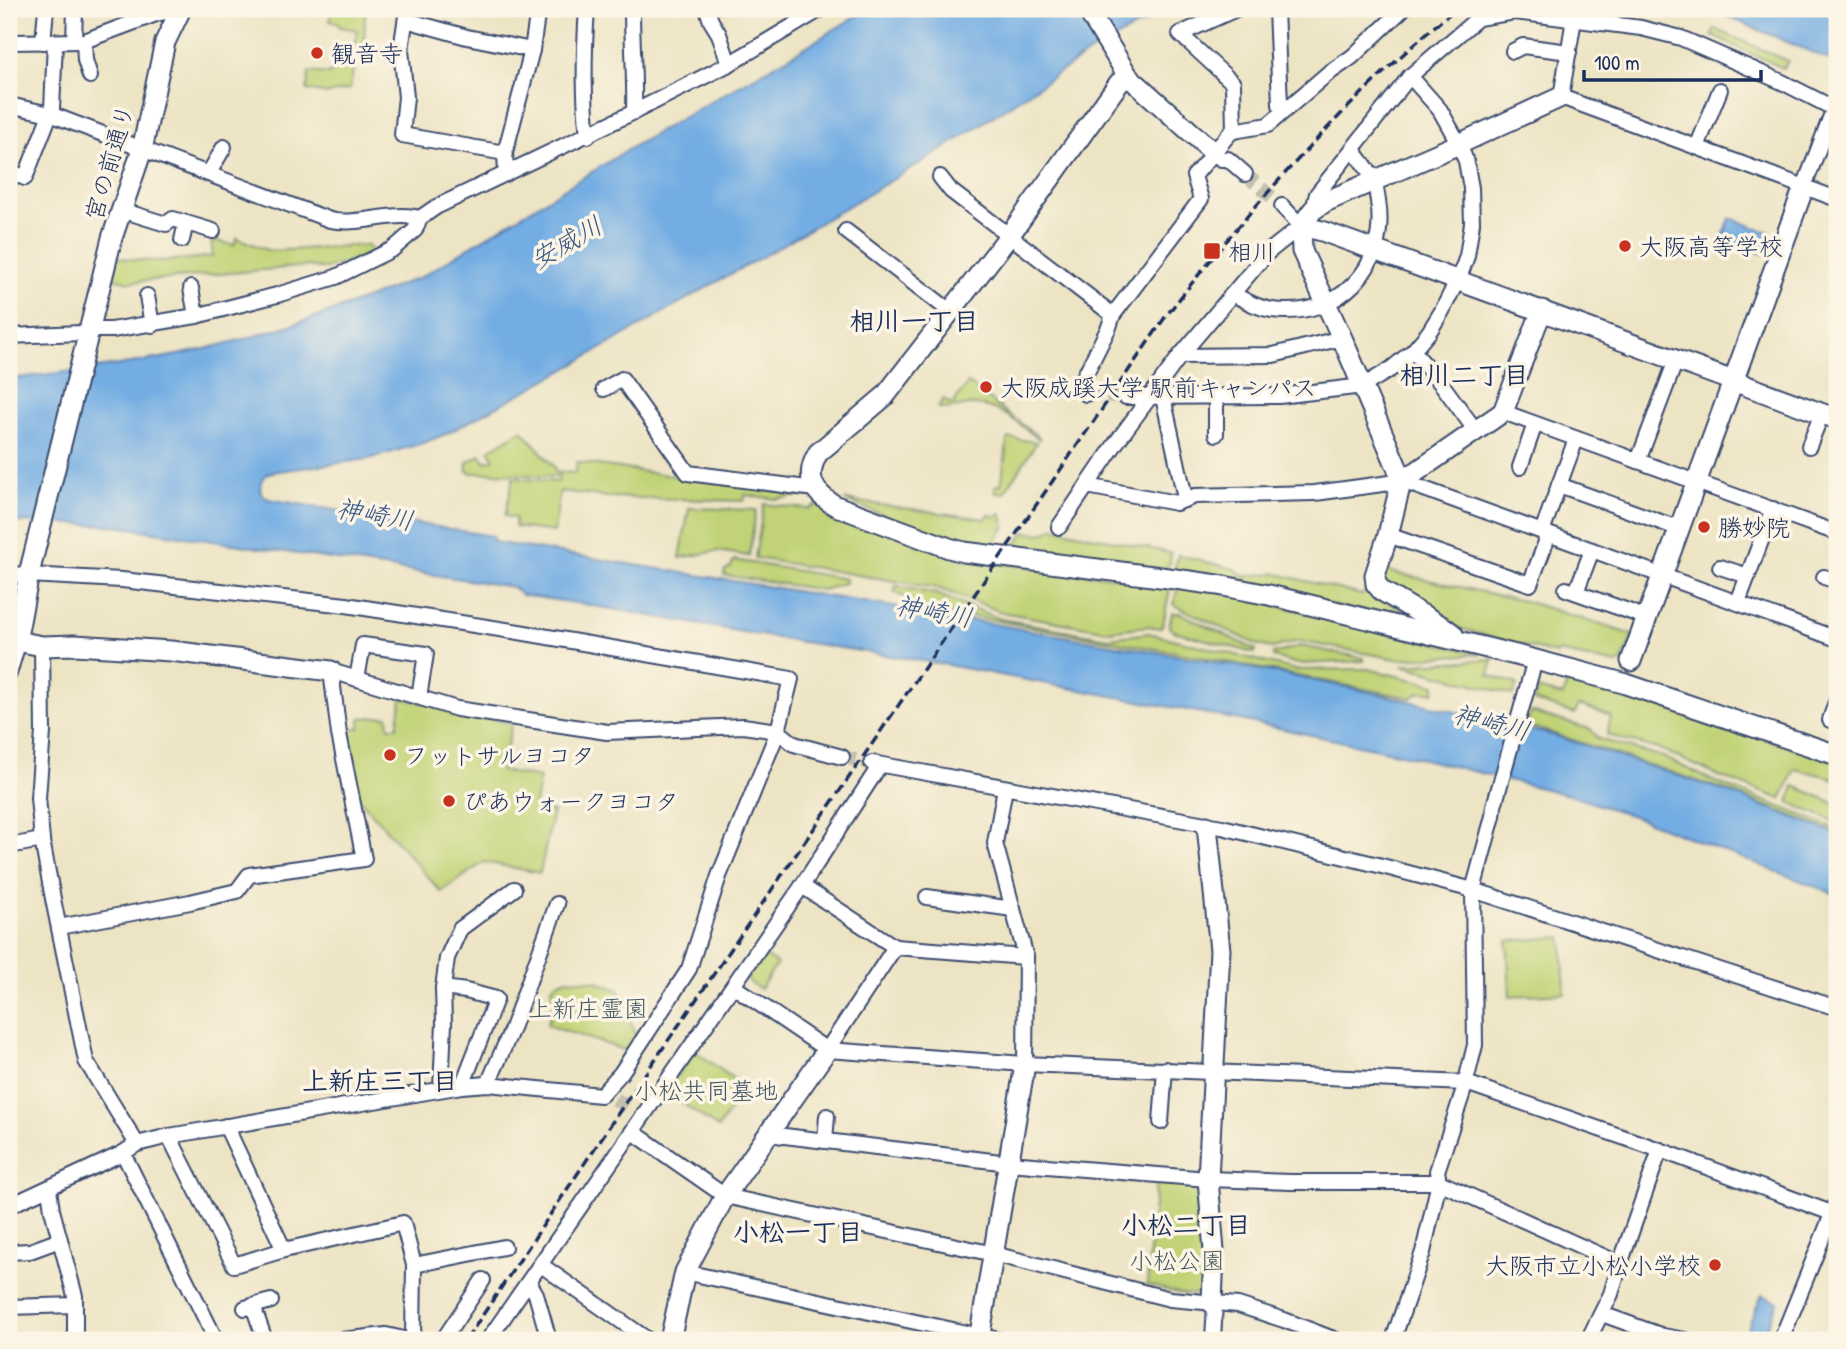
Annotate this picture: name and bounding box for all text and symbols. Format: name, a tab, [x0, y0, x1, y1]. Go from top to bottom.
place label: 観音寺	[331, 37, 403, 69]
scale bar	[1584, 38, 1760, 82]
marker: 観音寺	[309, 45, 325, 61]
text: 100 m	[1594, 48, 1640, 77]
street label: 宮の前通り	[77, 100, 141, 224]
water label: 安威川	[523, 207, 609, 277]
place label: 大阪高等学校	[1639, 230, 1783, 262]
place label: 相川	[1228, 235, 1276, 267]
marker: 大阪高等学校	[1617, 238, 1633, 254]
marker: 相川	[1202, 241, 1222, 261]
district label: 相川一丁目	[849, 303, 979, 338]
district label: 相川二丁目	[1399, 357, 1529, 392]
place label: 大阪成蹊大学 駅前キャンパス	[1000, 371, 1317, 403]
marker: 大阪成蹊大学 駅前キャンパス	[978, 379, 994, 395]
water label: 神崎川	[334, 490, 416, 538]
place label: 勝妙院	[1718, 511, 1790, 543]
marker: 勝妙院	[1696, 519, 1712, 535]
water label: 神崎川	[893, 587, 975, 635]
water label: 神崎川	[1450, 696, 1534, 748]
place label: フットサルヨコタ	[404, 739, 595, 771]
marker: フットサルヨコタ	[382, 747, 398, 763]
place label: ぴあウォークヨコタ	[463, 785, 679, 817]
marker: ぴあウォークヨコタ	[441, 793, 457, 809]
park label: 上新庄霊園	[528, 992, 648, 1024]
district label: 上新庄三丁目	[302, 1063, 458, 1098]
park label: 小松共同墓地	[634, 1074, 778, 1106]
district label: 小松二丁目	[1121, 1207, 1251, 1242]
district label: 小松一丁目	[733, 1214, 863, 1249]
park label: 小松公園	[1129, 1244, 1225, 1276]
place label: 大阪市立小松小学校	[1485, 1249, 1701, 1281]
marker: 大阪市立小松小学校	[1707, 1257, 1723, 1273]

